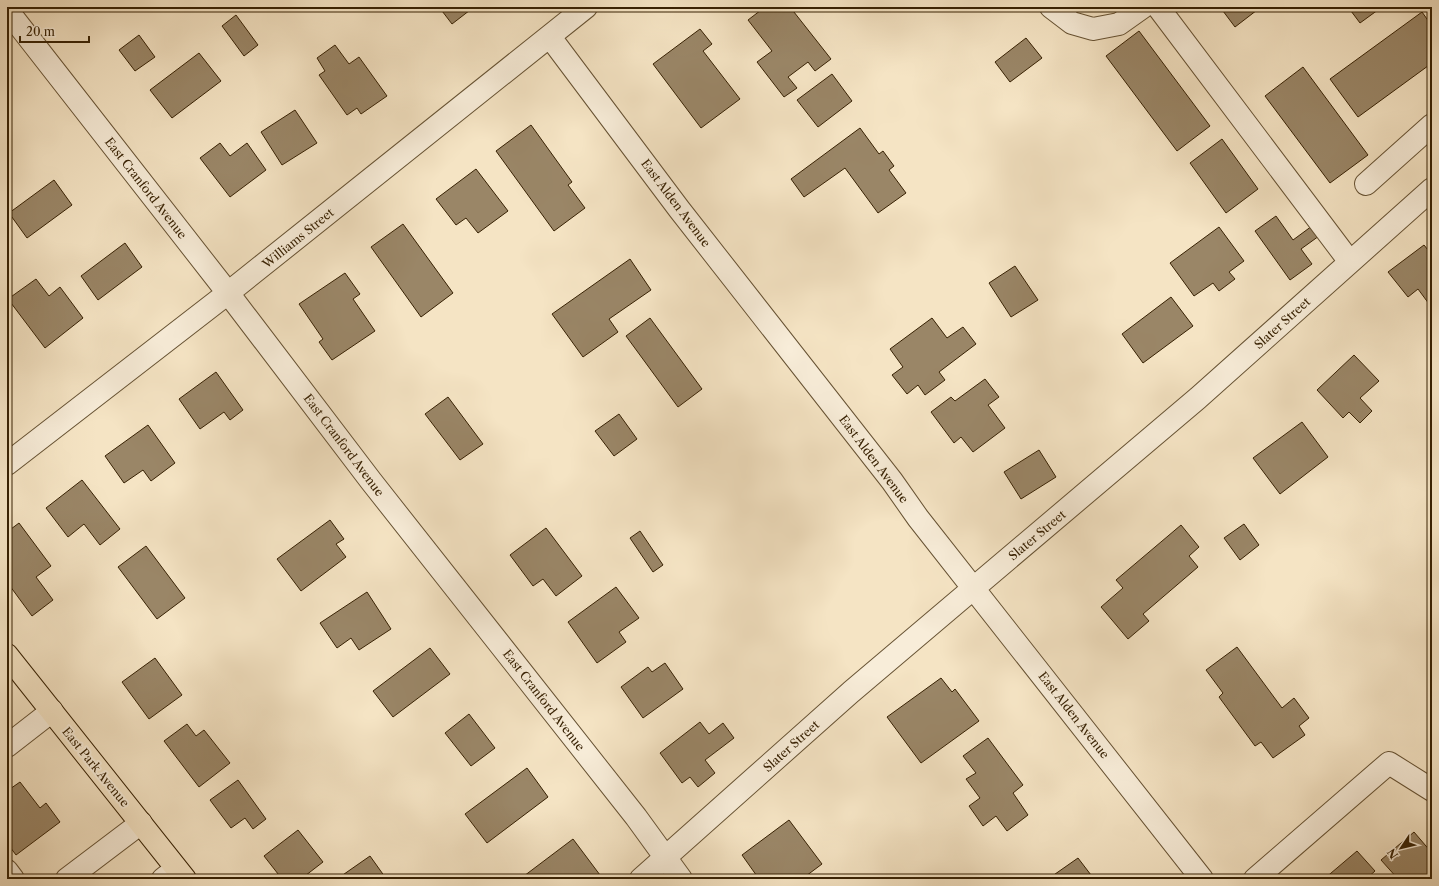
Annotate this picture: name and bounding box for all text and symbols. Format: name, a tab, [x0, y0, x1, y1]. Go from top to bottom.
scale bar	[20, 18, 89, 44]
text: 20 m	[26, 24, 55, 39]
street label: East Cranford Avenue	[102, 134, 190, 242]
street label: East Alden Avenue	[638, 156, 714, 250]
street label: Williams Street	[259, 204, 337, 272]
street label: Slater Street	[1251, 293, 1314, 352]
street label: East Cranford Avenue	[301, 391, 388, 499]
street label: East Alden Avenue	[836, 412, 912, 506]
street label: Slater Street	[1005, 506, 1069, 563]
street label: East Cranford Avenue	[500, 646, 588, 754]
street label: East Alden Avenue	[1035, 669, 1113, 762]
street label: Slater Street	[760, 716, 823, 775]
street label: East Park Avenue	[59, 724, 133, 810]
north arrow	[1381, 828, 1421, 868]
text: N	[1384, 845, 1401, 862]

